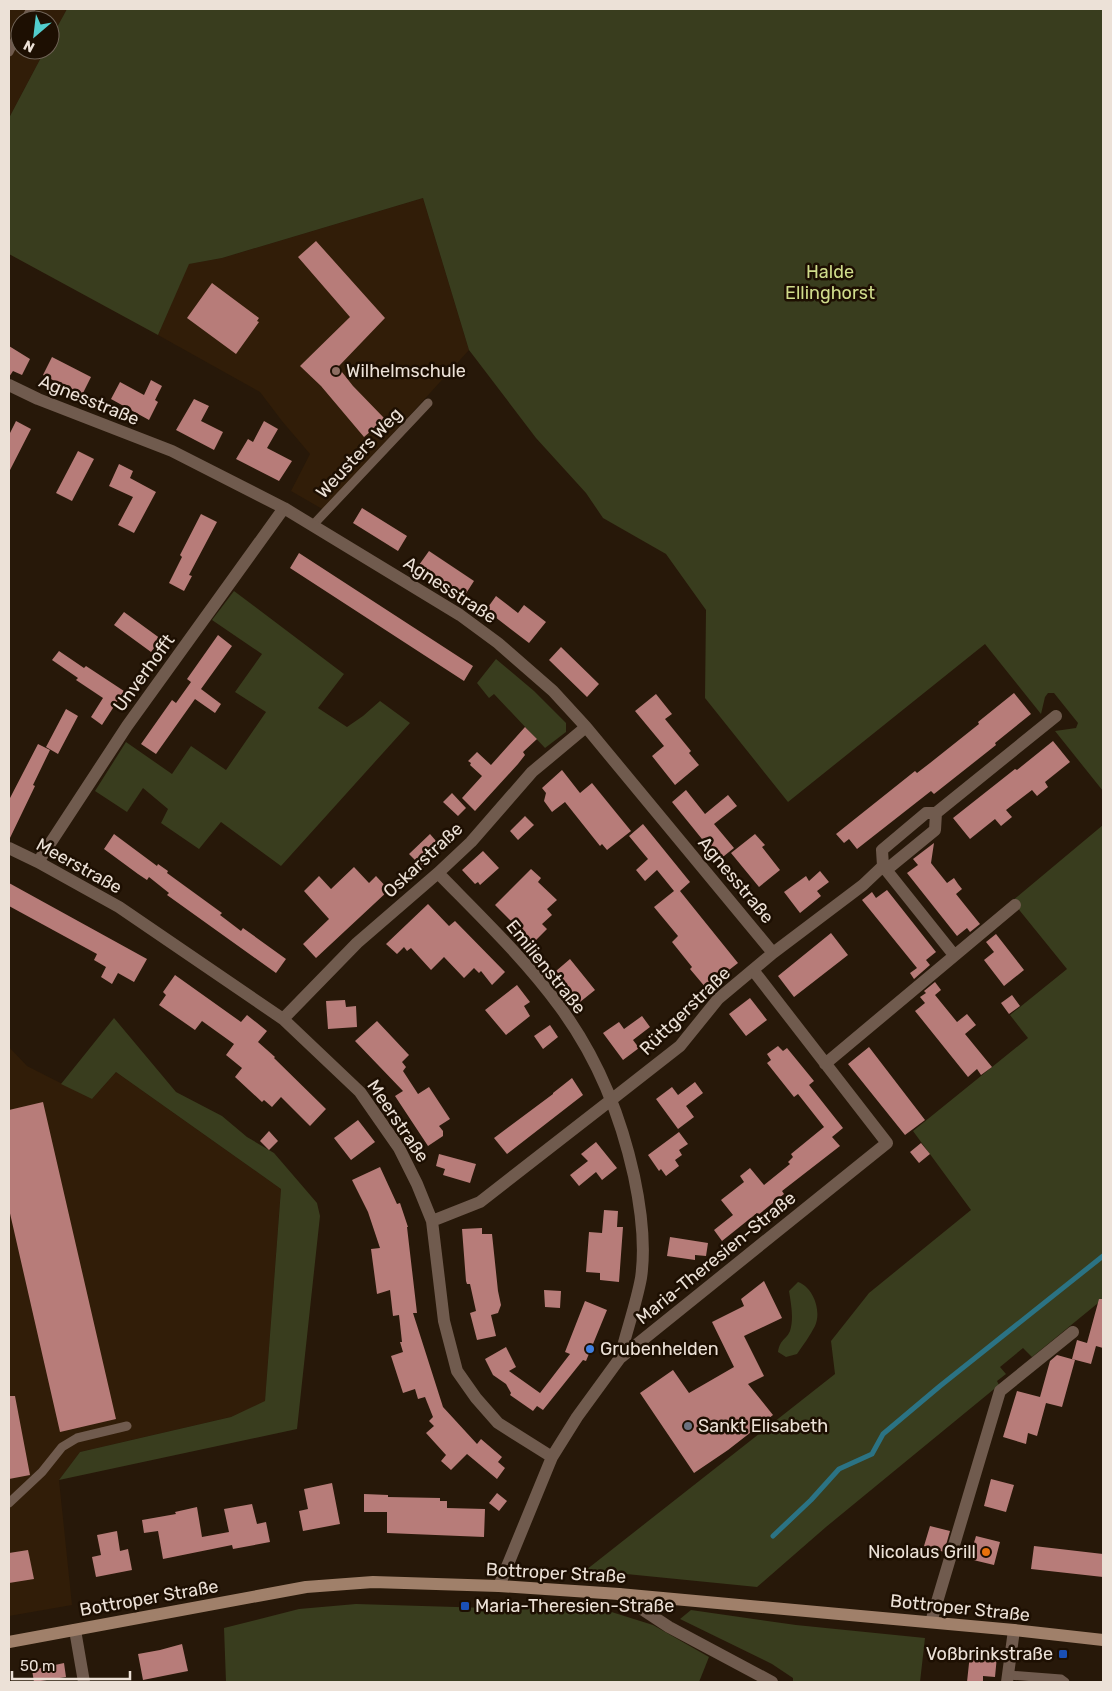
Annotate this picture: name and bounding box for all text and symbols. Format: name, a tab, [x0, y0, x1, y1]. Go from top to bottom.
north arrow	[10, 10, 60, 60]
text: N	[21, 36, 38, 56]
park label: Halde Ellinghorst	[785, 261, 875, 304]
place label: Wilhelmschule	[346, 360, 466, 382]
marker: Wilhelmschule	[330, 365, 342, 377]
street label: Agnesstraße	[36, 370, 142, 430]
street label: Weusters Weg	[311, 403, 407, 503]
street label: Agnesstraße	[399, 552, 501, 628]
street label: Unverhofft	[109, 630, 179, 716]
street label: Oskarstraße	[379, 818, 467, 902]
street label: Agnesstraße	[693, 832, 779, 928]
street label: Meerstraße	[32, 833, 126, 899]
street label: Emilienstraße	[501, 916, 591, 1018]
street label: Rüttgerstraße	[635, 962, 735, 1060]
street label: Meerstraße	[362, 1076, 434, 1166]
street label: Maria-Theresien-Straße	[632, 1187, 800, 1329]
place label: Grubenhelden	[600, 1338, 719, 1360]
marker: Grubenhelden	[584, 1343, 596, 1355]
place label: Sankt Elisabeth	[698, 1415, 828, 1437]
marker: Sankt Elisabeth	[682, 1420, 694, 1432]
place label: Nicolaus Grill	[868, 1541, 976, 1563]
marker: Nicolaus Grill	[980, 1546, 992, 1558]
street label: Bottroper Straße	[485, 1558, 627, 1588]
street label: Bottroper Straße	[78, 1575, 220, 1621]
street label: Bottroper Straße	[889, 1590, 1031, 1626]
place label: Maria-Theresien-Straße	[475, 1595, 674, 1617]
marker: Maria-Theresien-Straße	[459, 1600, 471, 1612]
place label: Voßbrinkstraße	[926, 1643, 1053, 1665]
scale bar	[12, 1648, 130, 1680]
marker: Voßbrinkstraße	[1057, 1648, 1069, 1660]
text: 50 m	[20, 1657, 55, 1675]

